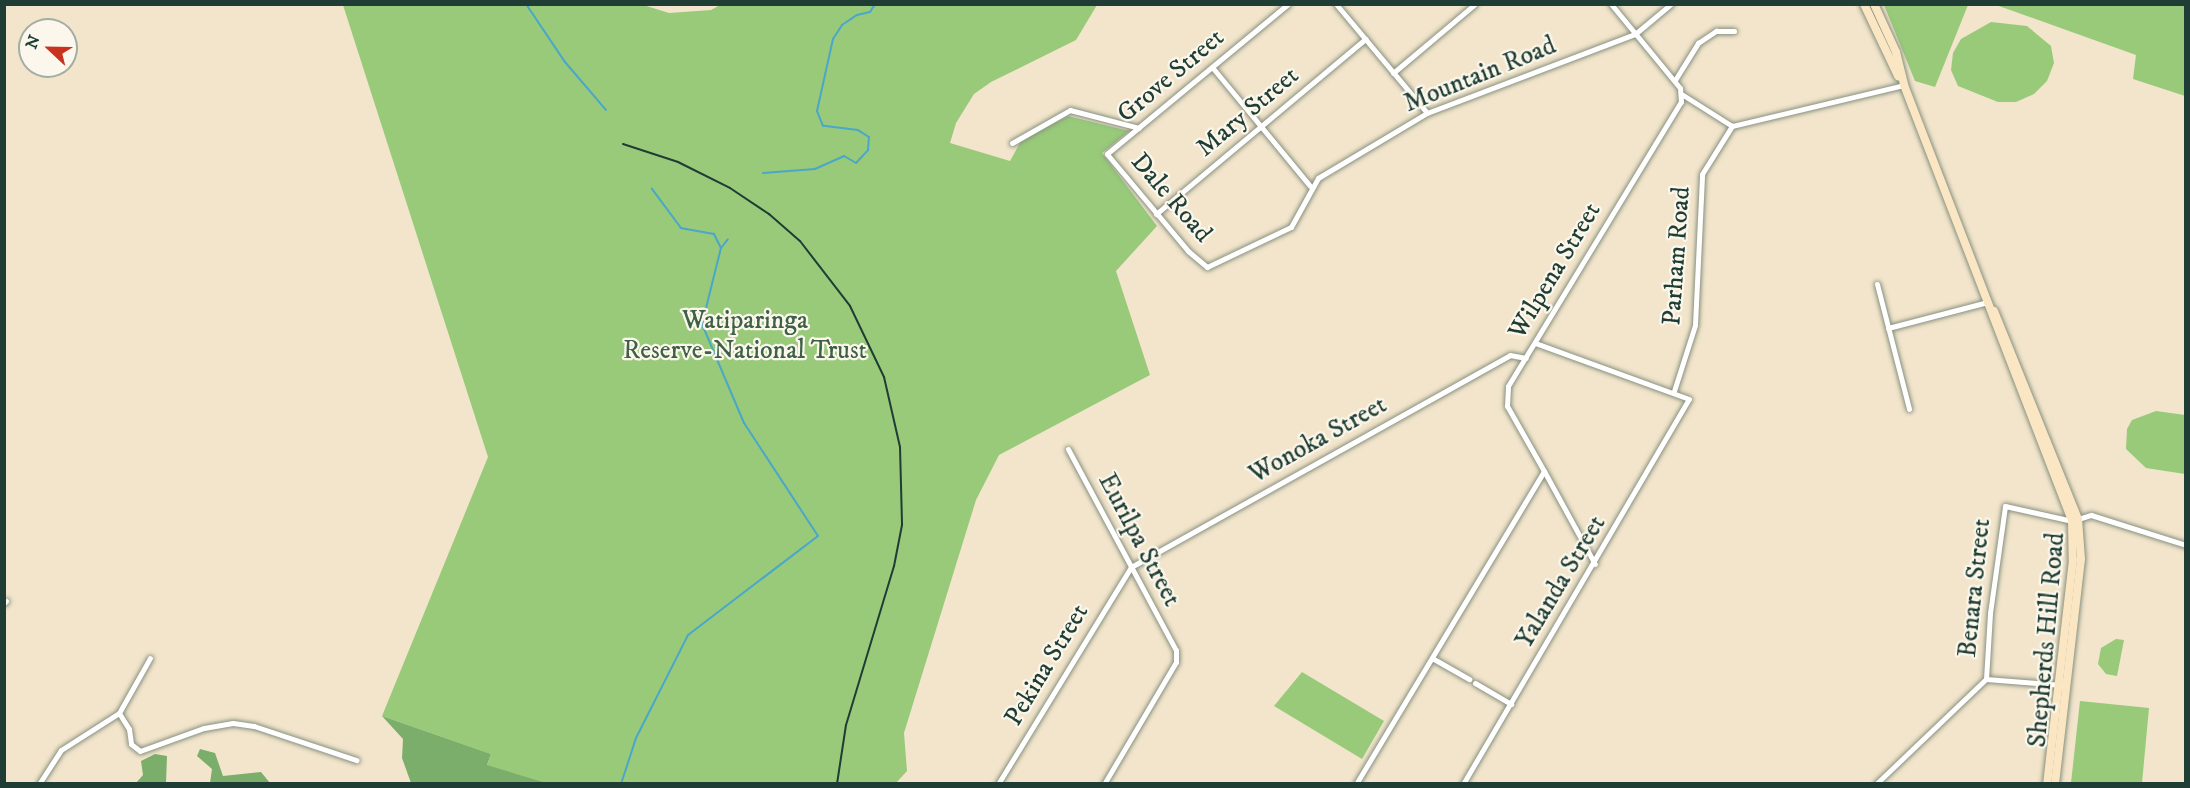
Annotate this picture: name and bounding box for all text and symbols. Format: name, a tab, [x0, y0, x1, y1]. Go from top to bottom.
north arrow	[18, 18, 78, 78]
street label: Grove Street	[1111, 22, 1231, 130]
street label: Mountain Road	[1399, 30, 1561, 120]
text: N	[21, 32, 45, 52]
street label: Mary Street	[1191, 60, 1305, 164]
street label: Dale Road	[1124, 147, 1218, 249]
street label: Parham Road	[1657, 185, 1697, 327]
street label: Wilpena Street	[1502, 197, 1608, 345]
park label: Watiparinga Reserve-National Trust	[623, 305, 867, 366]
street label: Wonoka Street	[1244, 389, 1392, 491]
street label: Eurilpa Street	[1091, 468, 1187, 612]
street label: Yalanda Street	[1509, 510, 1613, 654]
street label: Benara Street	[1952, 517, 1998, 659]
street label: Shepherds Hill Road	[2022, 531, 2072, 749]
street label: Pekina Street	[998, 598, 1096, 732]

